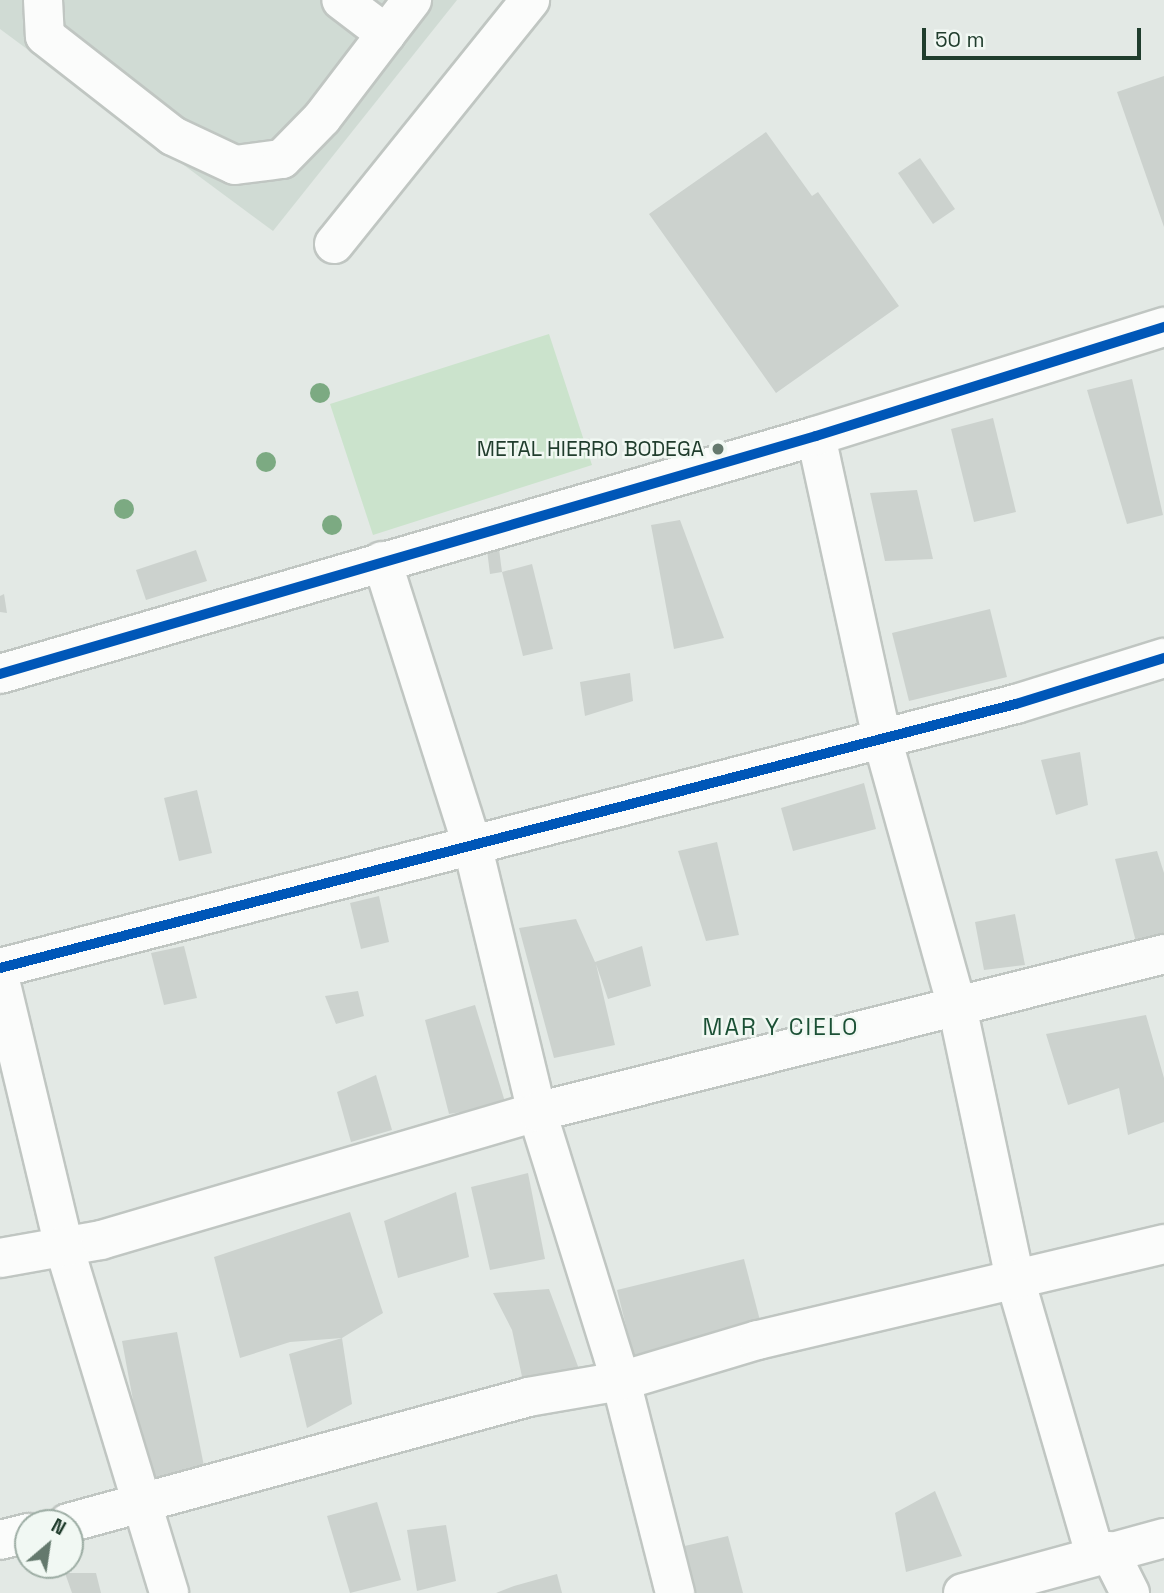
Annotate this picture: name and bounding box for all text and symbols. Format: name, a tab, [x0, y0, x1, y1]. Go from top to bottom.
scale bar	[926, 14, 1145, 58]
text: 50 m	[935, 26, 985, 53]
place label: METAL HIERRO BODEGA	[476, 436, 704, 462]
marker: METAL HIERRO BODEGA	[710, 441, 726, 457]
district label: MAR Y CIELO	[704, 1013, 858, 1041]
north arrow	[14, 1509, 84, 1579]
text: N	[47, 1513, 70, 1541]

